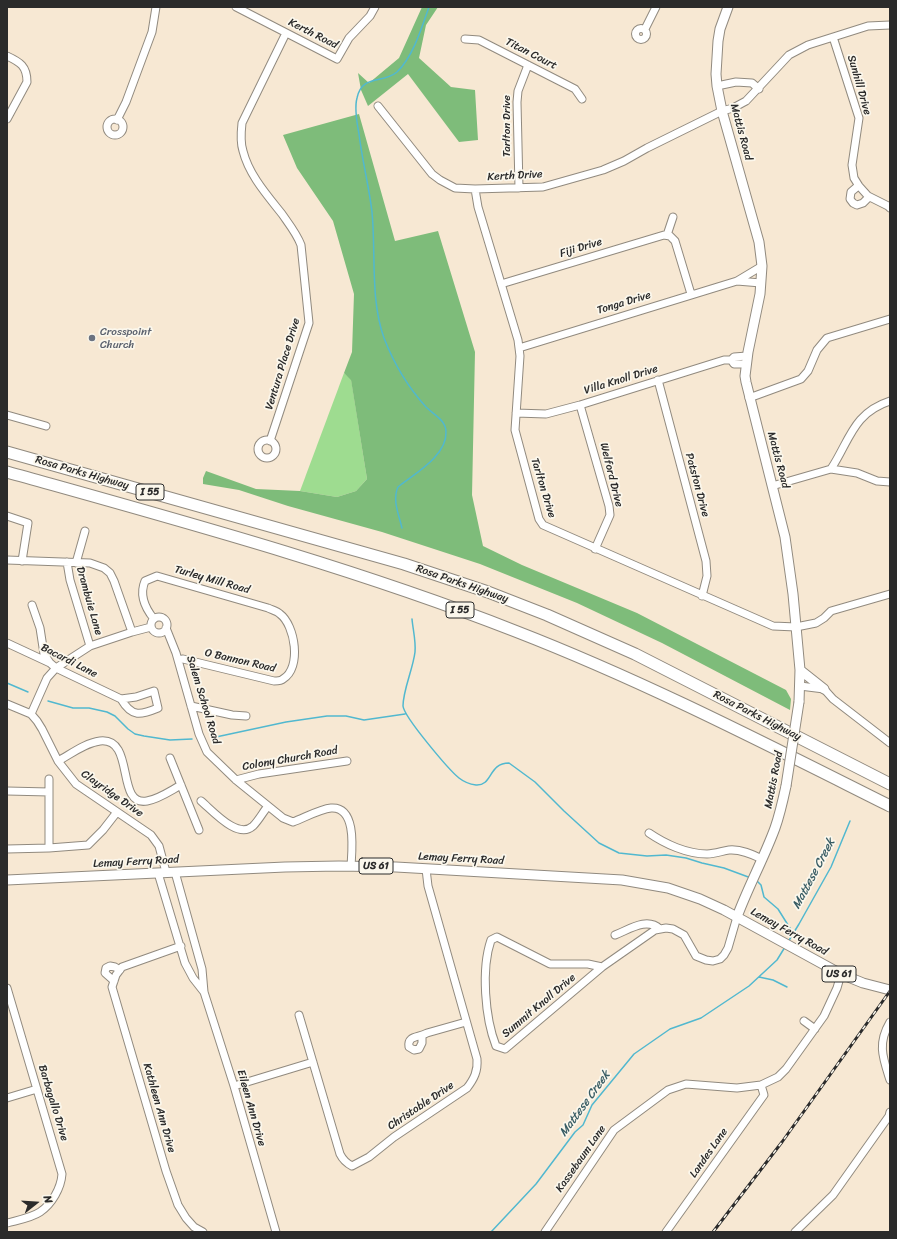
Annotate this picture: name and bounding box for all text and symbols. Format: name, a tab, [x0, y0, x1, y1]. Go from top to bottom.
street label: Kerth Road	[286, 16, 340, 52]
street label: Titan Court	[503, 35, 559, 73]
street label: Sunhill Drive	[844, 54, 874, 116]
street label: Tarlton Drive	[500, 95, 514, 157]
street label: Mattis Road	[727, 102, 755, 162]
street label: Kerth Drive	[487, 168, 543, 184]
street label: Fiji Drive	[558, 235, 604, 261]
street label: Tonga Drive	[596, 289, 652, 317]
street label: Ventura Place Drive	[263, 317, 303, 411]
place label: Crosspoint Church	[100, 325, 151, 351]
marker: Crosspoint Church	[87, 333, 97, 343]
street label: Villa Knoll Drive	[583, 363, 659, 397]
street label: Mattis Road	[764, 430, 792, 490]
street label: Welford Drive	[597, 442, 625, 508]
street label: Patston Drive	[682, 452, 712, 518]
street label: Rosa Parks Highway	[34, 453, 130, 493]
street label: Tarlton Drive	[528, 456, 558, 520]
road number: I 55	[136, 484, 164, 500]
street label: Rosa Parks Highway	[414, 562, 510, 606]
street label: Turley Mill Road	[173, 563, 251, 597]
street label: Drambuie Lane	[73, 565, 105, 637]
road number: I 55	[446, 602, 474, 618]
street label: Bacardi Lane	[38, 641, 100, 681]
street label: O Bannon Road	[203, 646, 277, 676]
street label: Salem School Road	[183, 654, 223, 746]
street label: Rosa Parks Highway	[711, 688, 803, 744]
street label: Colony Church Road	[241, 744, 339, 774]
street label: Mattis Road	[762, 750, 786, 810]
street label: Clayridge Drive	[78, 768, 146, 820]
water label: Mattese Creek	[789, 836, 839, 912]
street label: Lemay Ferry Road	[418, 850, 504, 868]
street label: Lemay Ferry Road	[93, 853, 179, 871]
road number: US 61	[359, 858, 393, 874]
street label: Lemay Ferry Road	[748, 905, 830, 959]
road number: US 61	[822, 966, 856, 982]
street label: Summit Knoll Drive	[499, 971, 579, 1041]
street label: Kathleen Ann Drive	[140, 1062, 178, 1154]
street label: Barbagallo Drive	[35, 1063, 71, 1143]
street label: Eileen Ann Drive	[234, 1068, 268, 1148]
water label: Mattese Creek	[556, 1068, 614, 1140]
street label: Christoble Drive	[385, 1079, 457, 1133]
street label: Kassebaum Lane	[553, 1123, 609, 1195]
street label: Landes Lane	[687, 1126, 731, 1180]
north arrow	[16, 1183, 56, 1223]
text: N	[38, 1193, 58, 1206]

